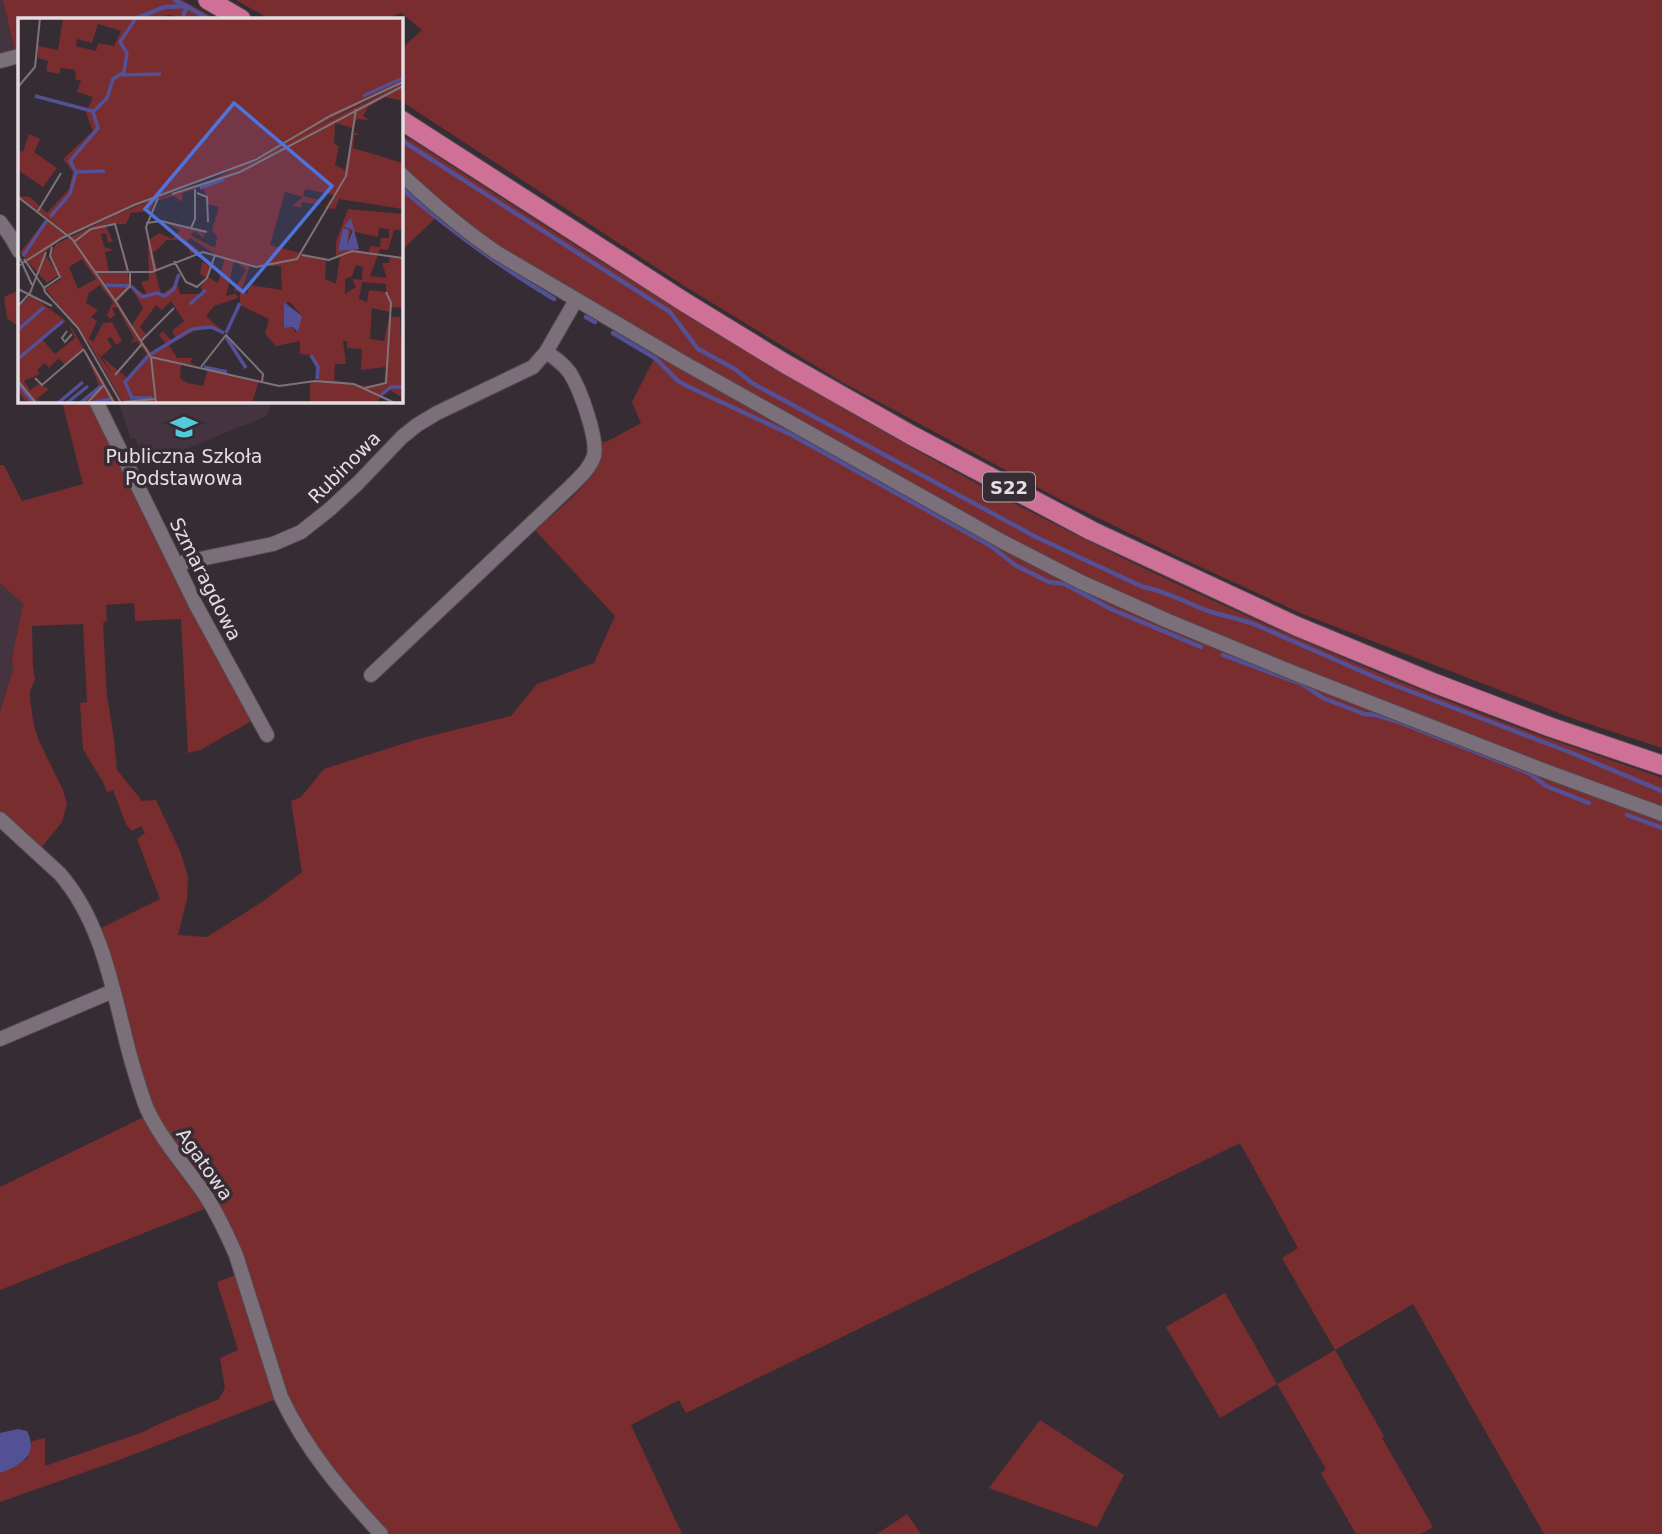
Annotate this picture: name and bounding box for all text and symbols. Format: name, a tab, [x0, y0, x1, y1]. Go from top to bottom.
inset map	[18, 18, 402, 402]
school or university icon: Publiczna Szkoła Podstawowa	[169, 412, 199, 442]
street label: Rubinowa	[303, 426, 385, 508]
place label: Publiczna Szkoła Podstawowa	[106, 445, 262, 489]
road number: S22	[983, 472, 1035, 502]
street label: Szmaragdowa	[166, 514, 246, 644]
street label: Agatowa	[172, 1124, 238, 1204]

